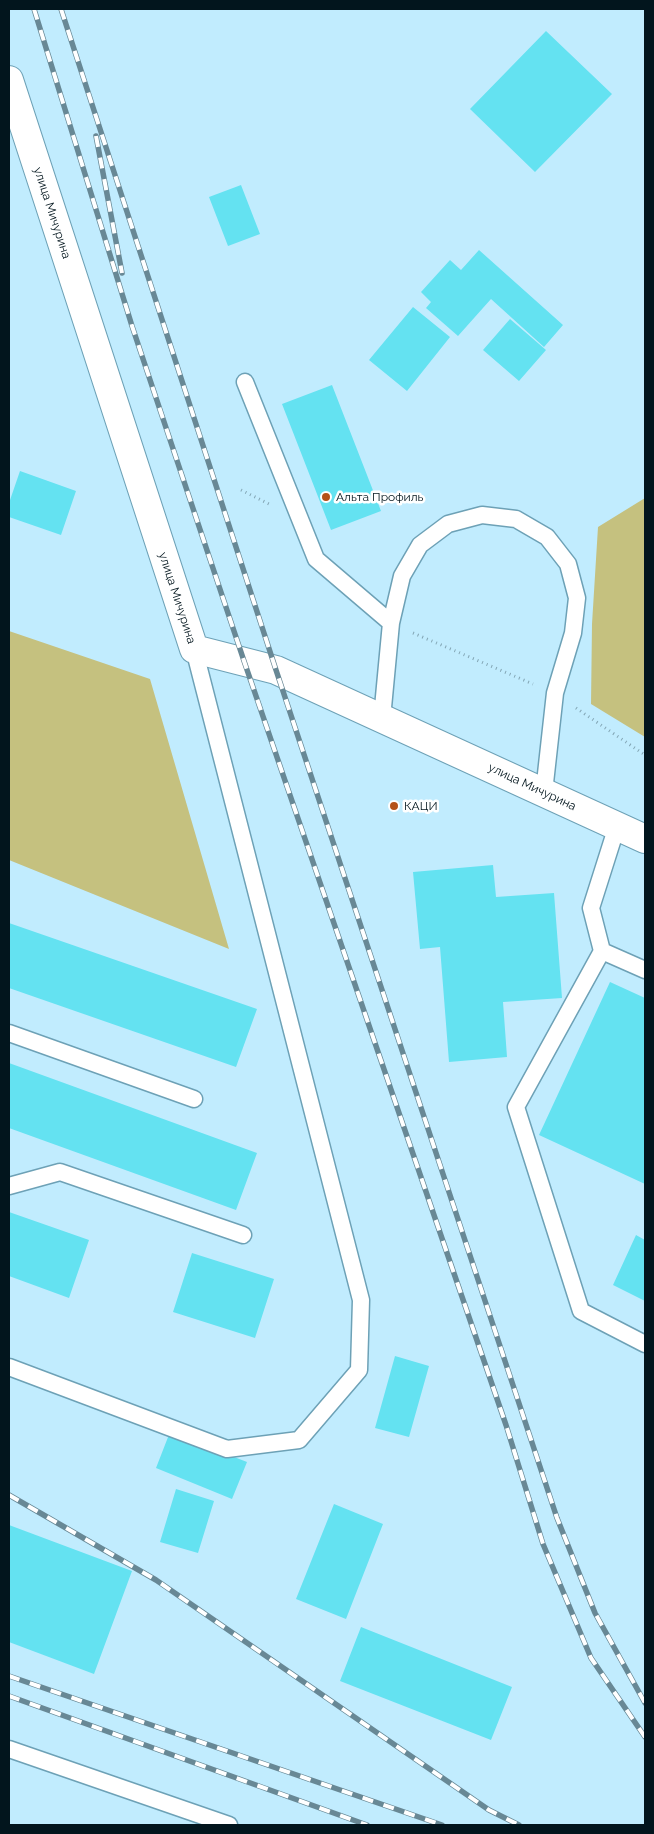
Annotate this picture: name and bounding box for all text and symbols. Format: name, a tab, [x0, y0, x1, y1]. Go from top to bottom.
street label: улица Мичурина	[30, 165, 74, 261]
place label: Альта Профиль	[336, 490, 423, 504]
marker: Альта Профиль	[320, 491, 332, 503]
street label: улица Мичурина	[155, 550, 199, 646]
street label: улица Мичурина	[486, 760, 578, 814]
place label: КАЦИ	[404, 799, 438, 813]
marker: КАЦИ	[388, 800, 400, 812]

